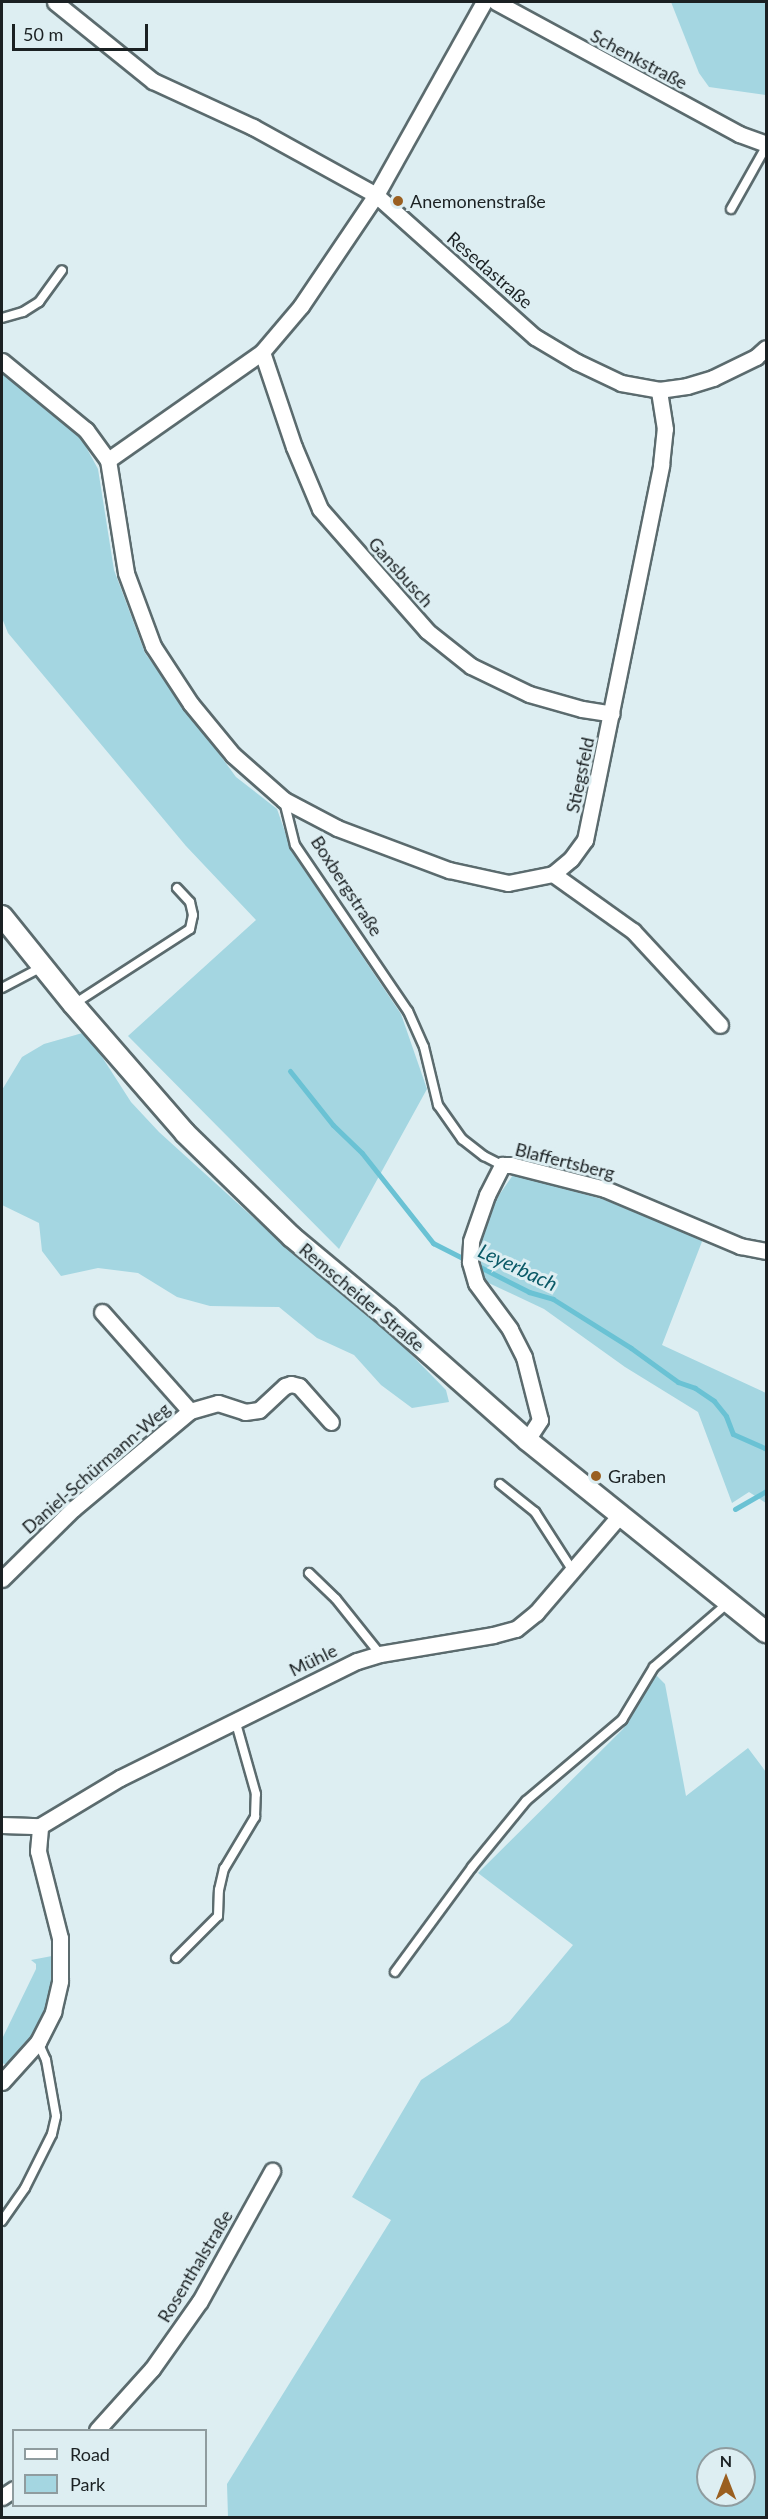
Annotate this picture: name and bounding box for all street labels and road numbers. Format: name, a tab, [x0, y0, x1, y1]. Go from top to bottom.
street label: Schenkstraße	[587, 24, 691, 94]
street label: Resedastraße	[443, 227, 537, 313]
street label: Gansbusch	[364, 533, 438, 611]
street label: Stiegsfeld	[561, 735, 599, 815]
street label: Boxbergstraße	[307, 832, 387, 940]
street label: Blaffertsberg	[513, 1138, 617, 1184]
street label: Remscheider Straße	[295, 1238, 429, 1356]
street label: Daniel-Schürmann-Weg	[18, 1398, 174, 1538]
street label: Mühle	[286, 1639, 340, 1681]
street label: Rosenthalstraße	[153, 2206, 237, 2326]

